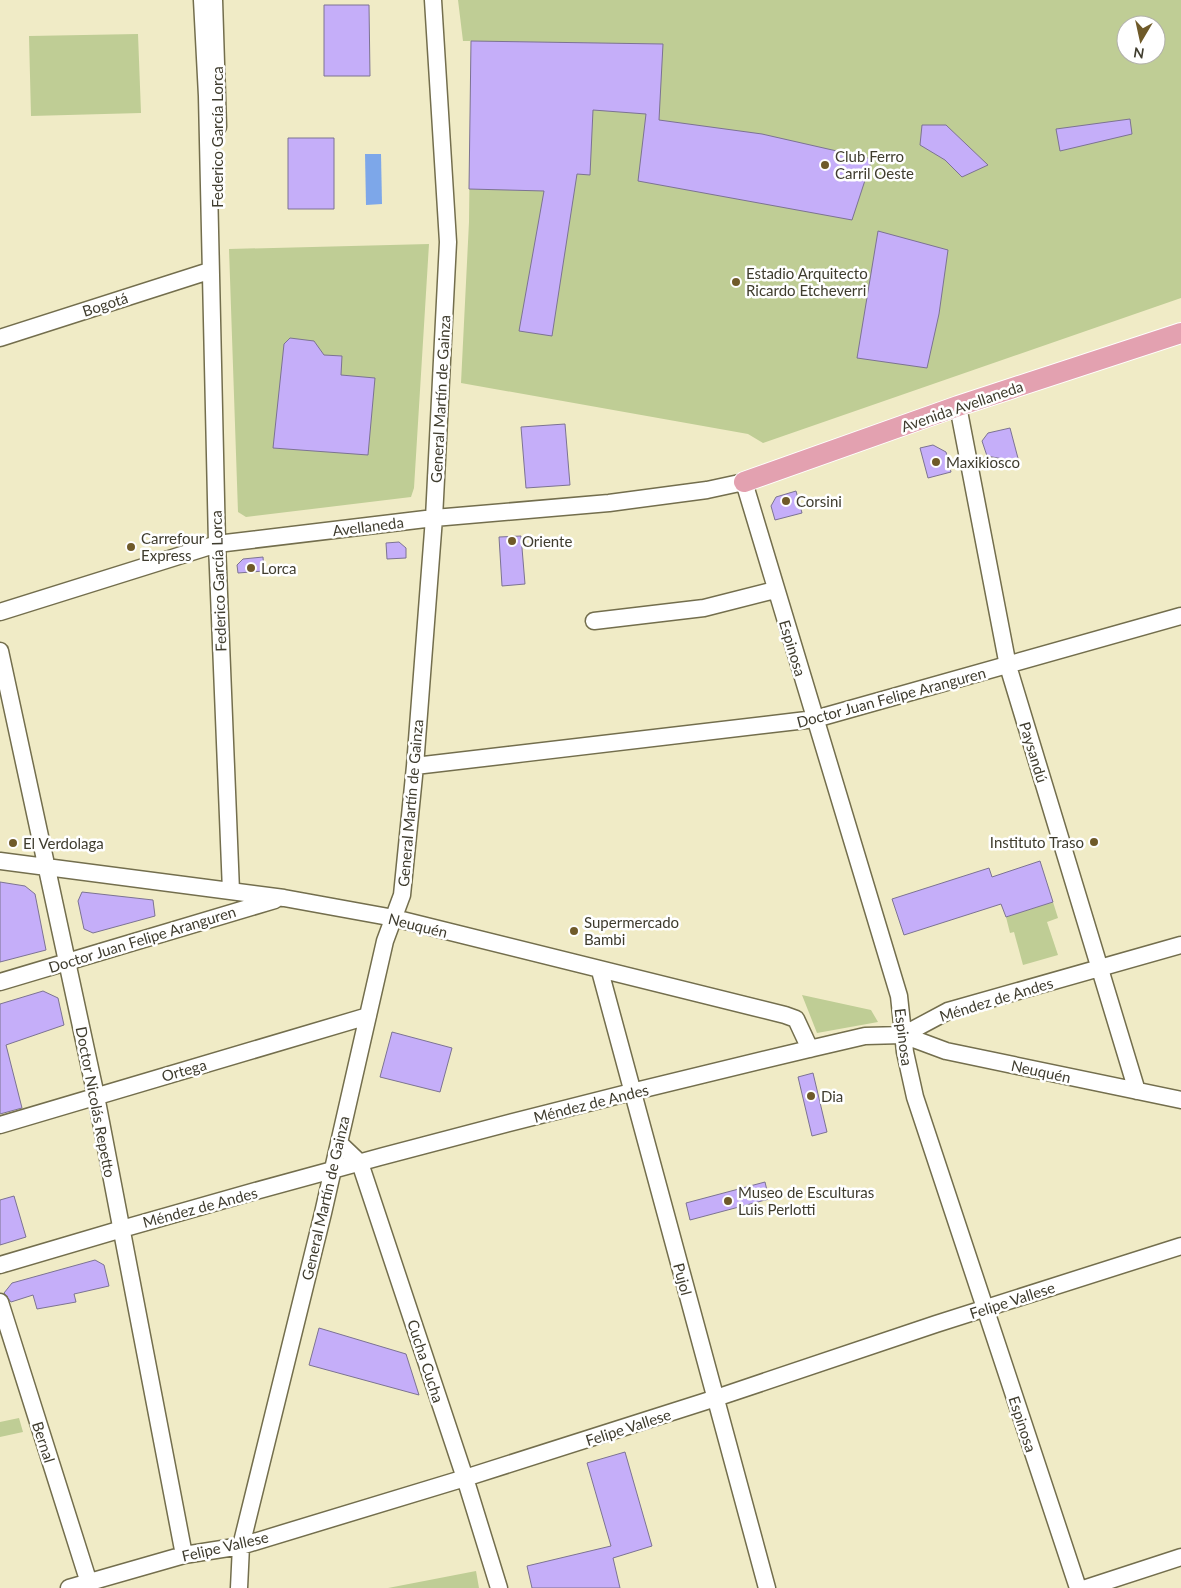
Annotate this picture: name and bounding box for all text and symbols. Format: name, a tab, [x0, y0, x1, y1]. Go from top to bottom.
north arrow	[1116, 15, 1166, 65]
text: N	[1132, 44, 1146, 63]
street label: Federico García Lorca	[208, 66, 226, 208]
place label: Club Ferro Carril Oeste	[835, 147, 914, 182]
marker: Club Ferro Carril Oeste	[819, 159, 831, 171]
place label: Estadio Arquitecto Ricardo Etcheverri	[746, 264, 868, 299]
marker: Estadio Arquitecto Ricardo Etcheverri	[730, 276, 742, 288]
street label: Bogotá	[80, 288, 130, 320]
street label: General Martín de Gainza	[427, 315, 453, 483]
street label: Avenida Avellaneda	[899, 377, 1025, 435]
place label: Maxikiosco	[946, 453, 1020, 471]
marker: Maxikiosco	[930, 456, 942, 468]
place label: Corsini	[796, 492, 842, 510]
marker: Corsini	[780, 495, 792, 507]
street label: Federico García Lorca	[207, 510, 229, 652]
street label: Avellaneda	[331, 513, 405, 539]
place label: Carrefour Express	[141, 529, 205, 564]
place label: Oriente	[522, 532, 572, 550]
marker: Oriente	[506, 535, 518, 547]
marker: Carrefour Express	[125, 541, 137, 553]
place label: Lorca	[261, 559, 296, 577]
marker: Lorca	[245, 562, 257, 574]
street label: Espinosa	[776, 618, 810, 678]
street label: Doctor Juan Felipe Aranguren	[795, 663, 987, 731]
street label: General Martín de Gainza	[394, 719, 426, 887]
street label: Paysandú	[1016, 719, 1052, 785]
place label: Instituto Traso	[990, 833, 1084, 851]
place label: El Verdolaga	[23, 834, 104, 852]
marker: Instituto Traso	[1088, 836, 1100, 848]
marker: El Verdolaga	[7, 837, 19, 849]
street label: Doctor Juan Felipe Aranguren	[46, 902, 238, 976]
street label: Neuquén	[386, 909, 450, 941]
place label: Supermercado Bambi	[584, 913, 679, 948]
marker: Supermercado Bambi	[568, 925, 580, 937]
street label: Méndez de Andes	[937, 973, 1055, 1025]
street label: Espinosa	[892, 1007, 916, 1067]
street label: Doctor Nicolás Repetto	[73, 1025, 119, 1179]
street label: Ortega	[159, 1055, 209, 1085]
street label: Neuquén	[1010, 1056, 1072, 1086]
street label: Méndez de Andes	[532, 1080, 650, 1126]
place label: Dia	[821, 1087, 843, 1105]
marker: Dia	[805, 1090, 817, 1102]
street label: General Martín de Gainza	[297, 1114, 353, 1282]
street label: Méndez de Andes	[141, 1183, 259, 1231]
place label: Museo de Esculturas Luis Perlotti	[738, 1183, 874, 1218]
marker: Museo de Esculturas Luis Perlotti	[722, 1195, 734, 1207]
street label: Pujol	[670, 1261, 696, 1297]
street label: Felipe Vallese	[967, 1278, 1057, 1322]
street label: Cucha Cucha	[404, 1317, 448, 1405]
street label: Espinosa	[1005, 1394, 1041, 1454]
street label: Felipe Vallese	[583, 1405, 673, 1449]
street label: Bernal	[29, 1419, 59, 1465]
street label: Felipe Vallese	[180, 1527, 270, 1565]

